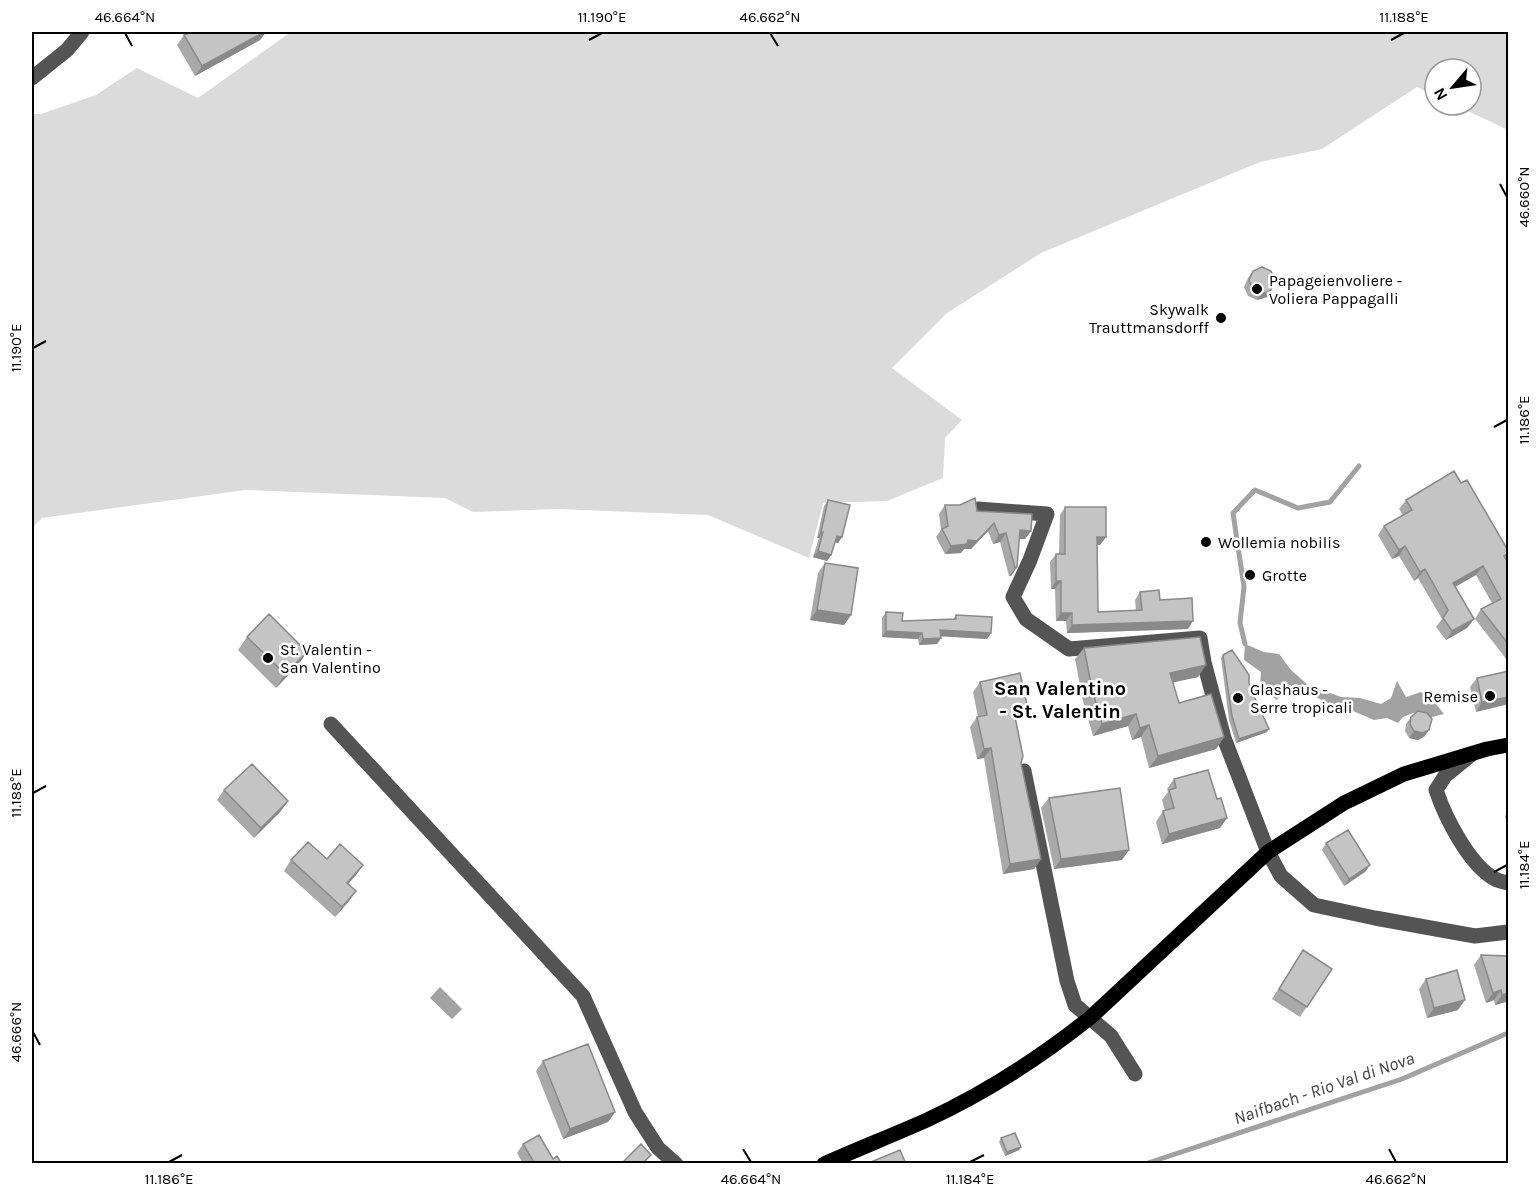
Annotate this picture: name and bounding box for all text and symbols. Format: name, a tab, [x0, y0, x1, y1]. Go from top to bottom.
text: 46.664°N	[95, 8, 155, 26]
text: 11.190°E	[578, 8, 626, 26]
text: 46.662°N	[740, 8, 800, 26]
text: 11.188°E	[1379, 8, 1429, 26]
north arrow	[1423, 57, 1483, 117]
text: N	[1429, 84, 1451, 104]
text: 46.660°N	[1515, 166, 1533, 228]
place label: Papageienvoliere - Voliera Pappagalli	[1269, 271, 1402, 308]
marker: Papageienvoliere - Voliera Pappagalli	[1250, 282, 1264, 296]
place label: Skywalk Trauttmansdorff	[1089, 300, 1210, 337]
marker: Skywalk Trauttmansdorff	[1214, 311, 1228, 325]
text: 11.190°E	[7, 324, 25, 372]
text: 11.186°E	[1515, 396, 1533, 444]
place label: Wollemia nobilis	[1218, 533, 1340, 552]
marker: Wollemia nobilis	[1199, 535, 1213, 549]
place label: Grotte	[1262, 566, 1307, 585]
marker: Grotte	[1243, 568, 1257, 582]
place label: St. Valentin - San Valentino	[280, 640, 381, 677]
marker: St. Valentin - San Valentino	[261, 651, 275, 665]
district label: San Valentino - St. Valentin	[994, 677, 1126, 723]
place label: Glashaus - Serre tropicali	[1250, 680, 1352, 717]
place label: Remise	[1424, 687, 1478, 706]
marker: Remise	[1483, 689, 1497, 703]
marker: Glashaus - Serre tropicali	[1231, 691, 1245, 705]
text: 11.188°E	[7, 768, 25, 818]
text: 11.184°E	[1515, 841, 1533, 889]
text: 46.666°N	[7, 1002, 25, 1062]
water label: Naifbach - Rio Val di Nova	[1231, 1047, 1417, 1129]
text: 11.186°E	[145, 1170, 193, 1188]
text: 46.664°N	[721, 1170, 781, 1188]
text: 11.184°E	[946, 1170, 994, 1188]
text: 46.662°N	[1366, 1170, 1426, 1188]

